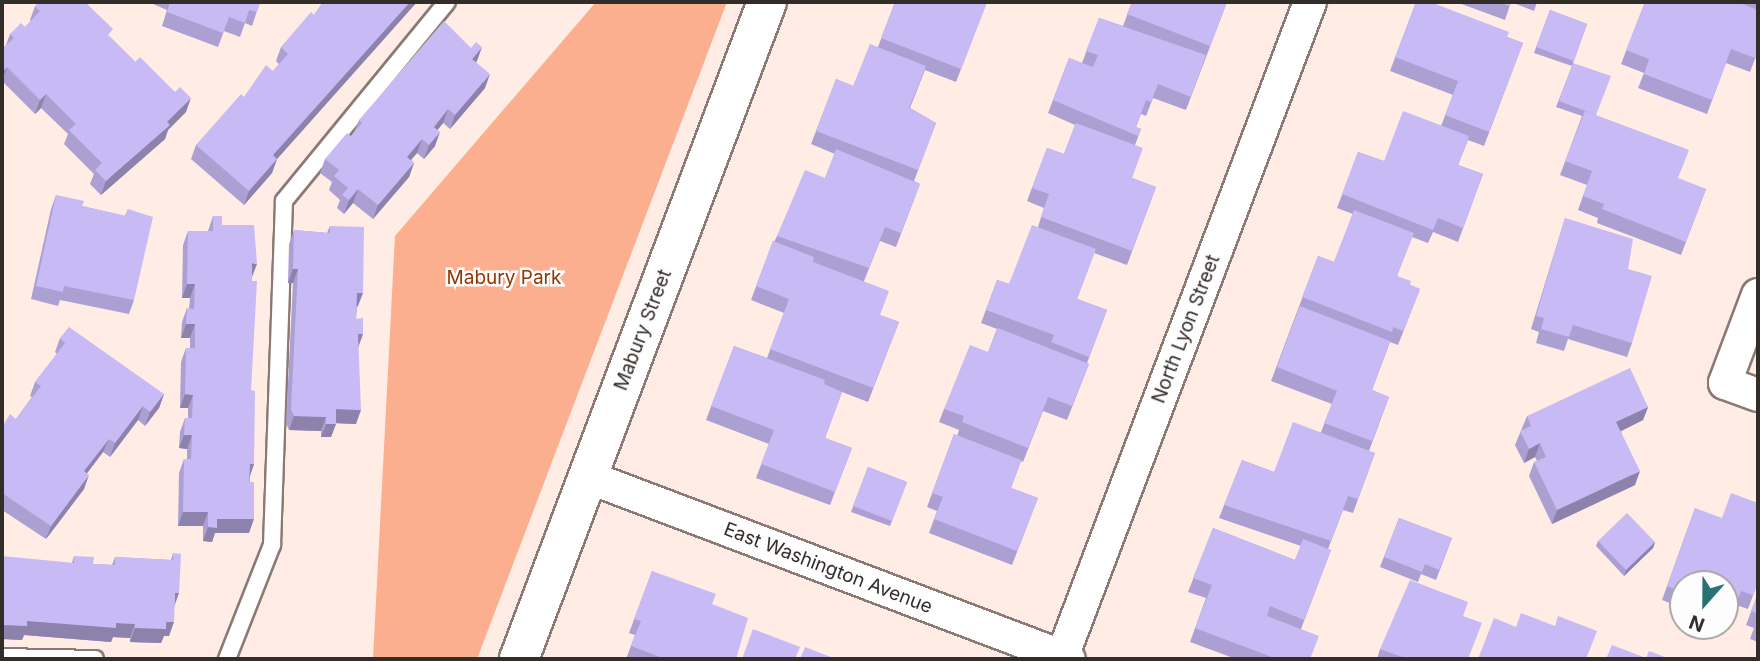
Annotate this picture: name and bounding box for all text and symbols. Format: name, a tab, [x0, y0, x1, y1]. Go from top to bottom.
street label: North Lyon Street	[1147, 251, 1225, 407]
street label: Mabury Street	[609, 266, 677, 394]
park label: Mabury Park	[447, 267, 561, 289]
street label: East Washington Avenue	[720, 518, 936, 618]
north arrow	[1669, 570, 1739, 640]
text: N	[1686, 610, 1708, 637]

